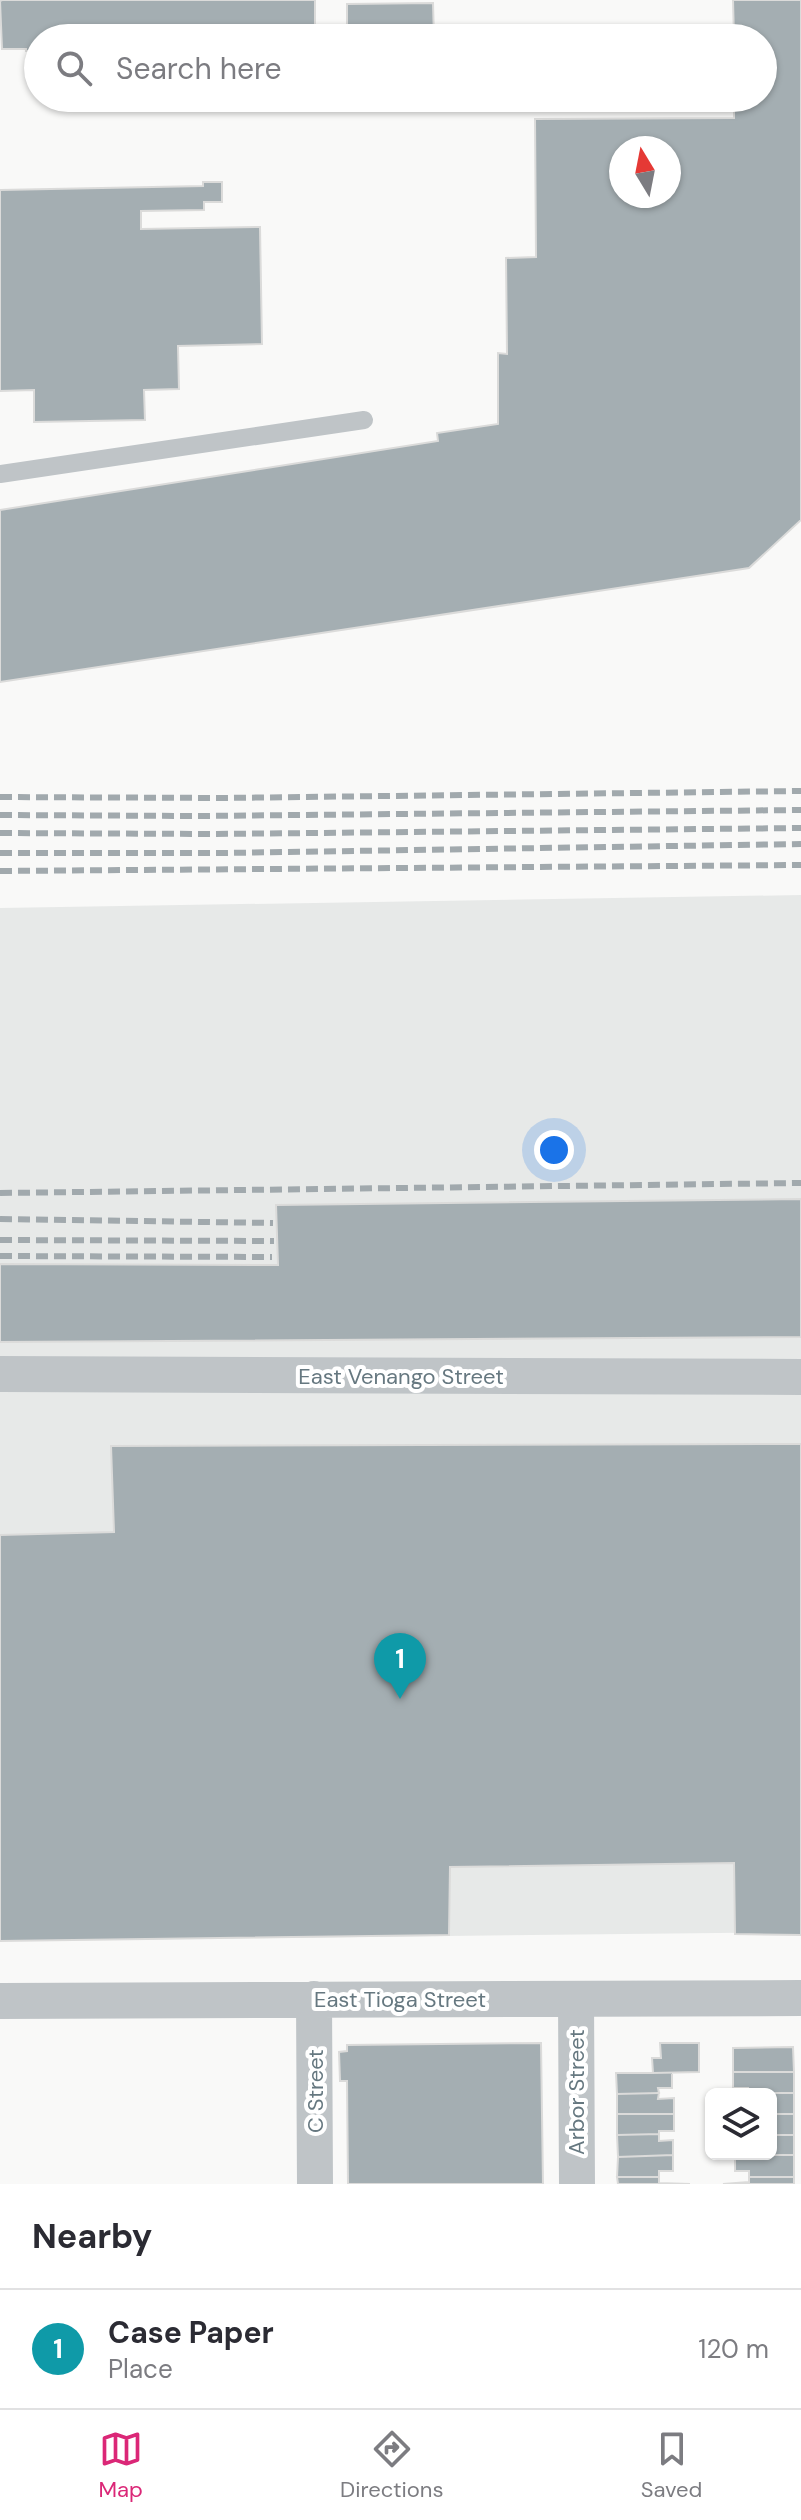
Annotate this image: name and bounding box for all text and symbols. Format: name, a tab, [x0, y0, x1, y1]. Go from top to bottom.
search box	[24, 24, 777, 112]
icon: search	[52, 46, 96, 90]
text: Search here	[116, 49, 282, 88]
north arrow	[609, 136, 681, 208]
your location	[534, 1130, 574, 1170]
street label: East Venango Street	[298, 1362, 504, 1391]
pin: 1	[374, 1633, 426, 1699]
street label: East Tioga Street	[314, 1985, 486, 2014]
street label: Arbor Street	[562, 2029, 591, 2155]
street label: C Street	[301, 2049, 330, 2133]
map controls	[705, 2088, 777, 2160]
button: layers	[705, 2088, 777, 2160]
text: Nearby	[32, 2214, 152, 2259]
text: Case Paper	[108, 2313, 274, 2352]
text: 1	[53, 2332, 63, 2366]
text: 120 m	[698, 2332, 769, 2366]
text: Place	[108, 2352, 173, 2386]
tab: Map	[99, 2427, 143, 2504]
tab: Directions	[340, 2427, 444, 2504]
tab: Saved	[641, 2427, 702, 2504]

